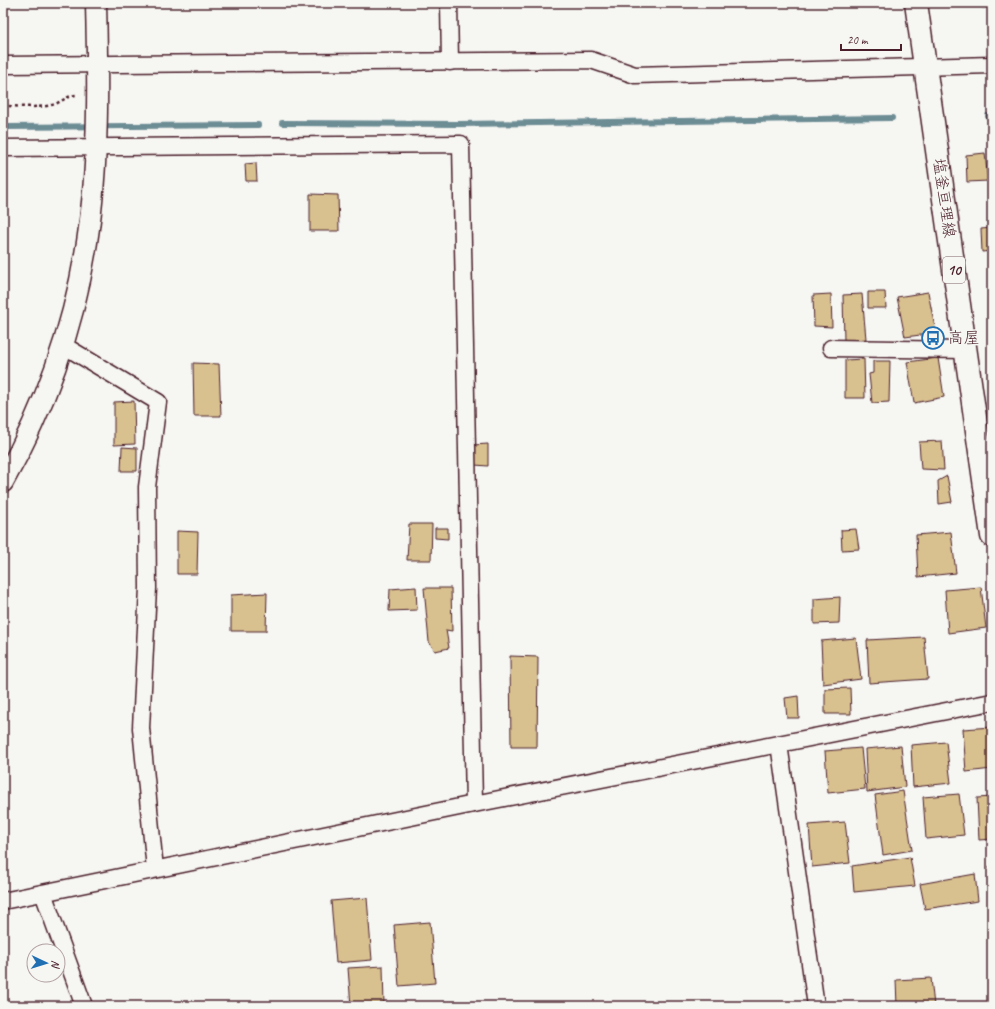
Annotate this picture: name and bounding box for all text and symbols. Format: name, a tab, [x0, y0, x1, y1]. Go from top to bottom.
scale bar	[841, 26, 901, 52]
text: 20 m	[847, 32, 869, 48]
street label: 塩釜亘理線	[929, 157, 959, 239]
road number: 10	[943, 257, 965, 283]
bus stop icon: 高屋	[920, 325, 946, 351]
place label: 高屋	[948, 328, 980, 348]
north arrow	[26, 943, 66, 983]
text: N	[49, 960, 63, 970]

